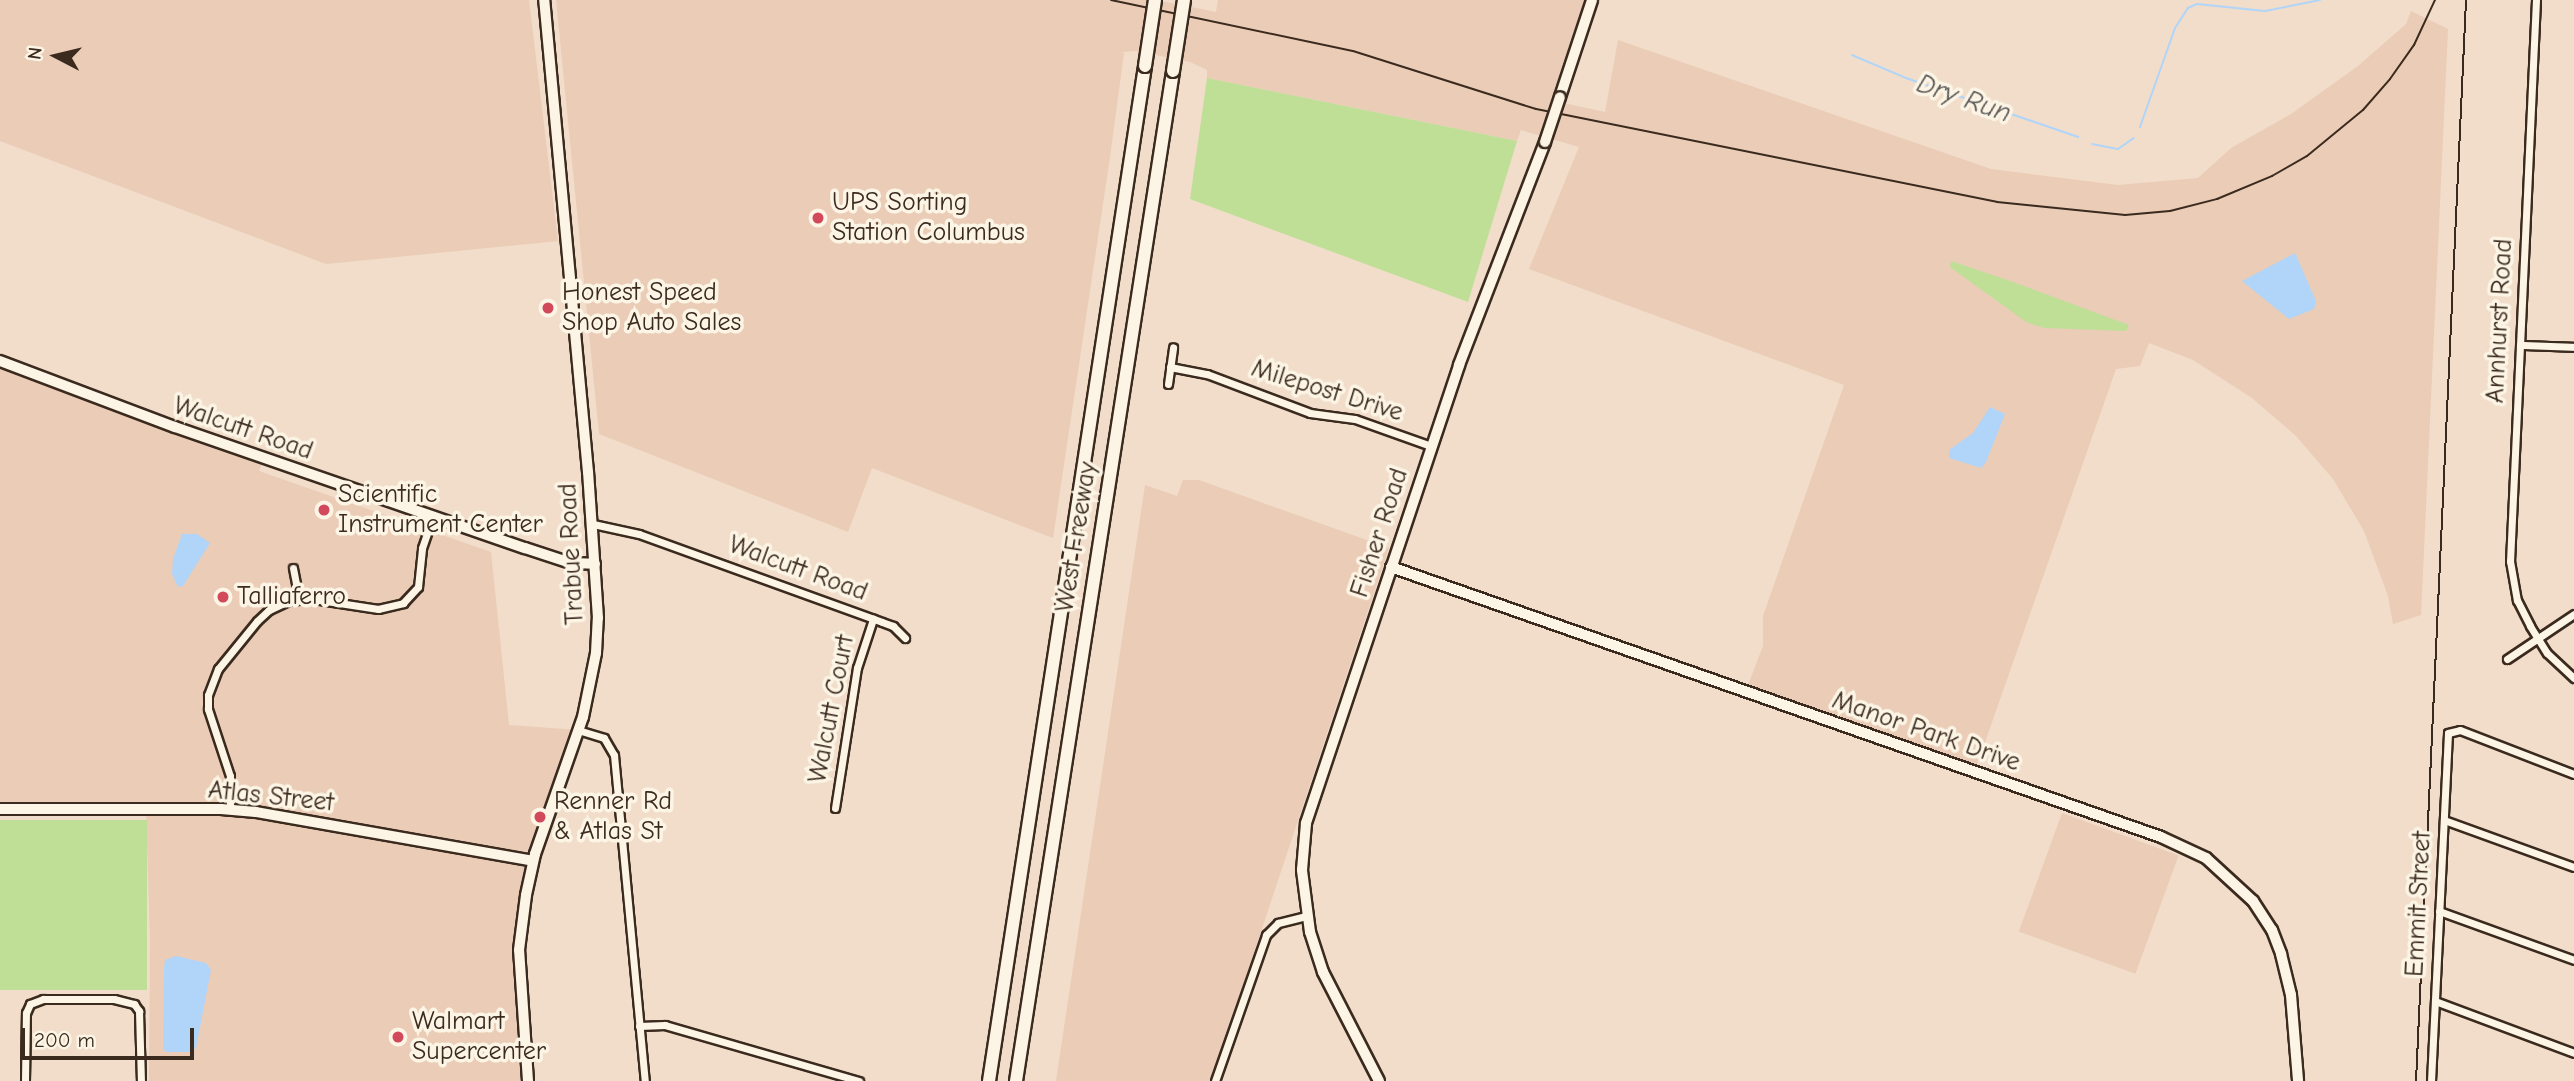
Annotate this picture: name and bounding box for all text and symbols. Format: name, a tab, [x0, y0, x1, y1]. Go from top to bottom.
north arrow	[21, 21, 91, 91]
text: N	[23, 46, 47, 61]
water label: Dry Run	[1912, 66, 2016, 130]
place label: UPS Sorting Station Columbus	[832, 187, 1025, 248]
marker: UPS Sorting Station Columbus	[810, 210, 826, 226]
street label: Annhurst Road	[2480, 238, 2520, 404]
place label: Honest Speed Shop Auto Sales	[562, 277, 741, 338]
marker: Honest Speed Shop Auto Sales	[540, 300, 556, 316]
street label: Milepost Drive	[1248, 353, 1406, 429]
street label: Walcutt Road	[169, 391, 317, 467]
street label: West Freeway	[1050, 460, 1104, 614]
street label: Fisher Road	[1344, 465, 1416, 601]
place label: Scientific Instrument Center	[338, 479, 543, 540]
street label: Trabue Road	[553, 482, 591, 626]
marker: Scientific Instrument Center	[316, 502, 332, 518]
street label: Walcutt Road	[724, 529, 872, 609]
place label: Talliaferro	[237, 581, 346, 613]
marker: Talliaferro	[215, 589, 231, 605]
street label: Walcutt Court	[802, 632, 862, 786]
street label: Manor Park Drive	[1828, 685, 2024, 779]
street label: Atlas Street	[207, 775, 335, 819]
place label: Renner Rd & Atlas St	[554, 786, 672, 848]
marker: Renner Rd & Atlas St	[532, 809, 548, 825]
street label: Emmit Street	[2400, 830, 2438, 978]
place label: Walmart Supercenter	[412, 1006, 546, 1068]
scale bar	[24, 1014, 198, 1058]
text: 200 m	[34, 1028, 95, 1052]
marker: Walmart Supercenter	[390, 1029, 406, 1045]

